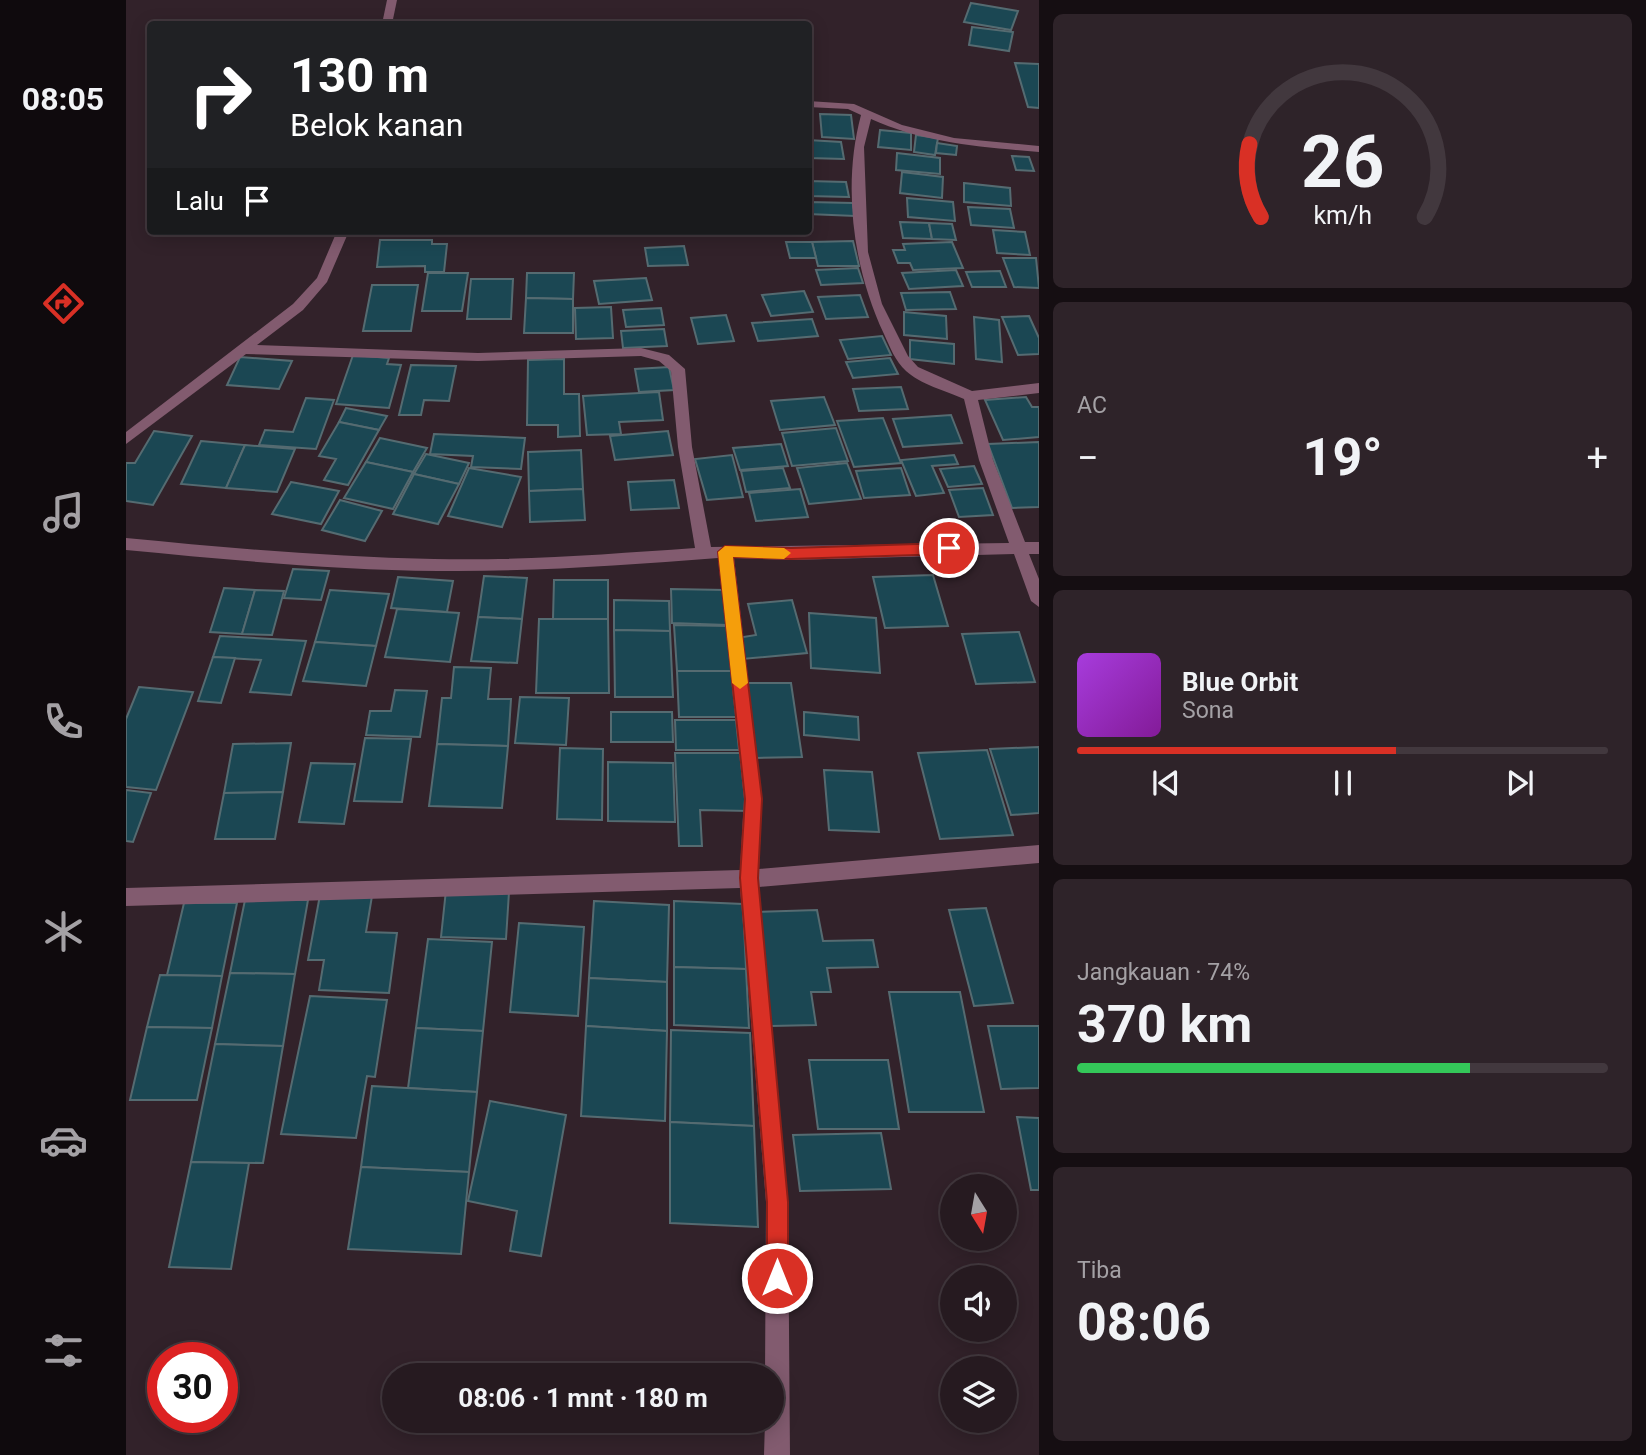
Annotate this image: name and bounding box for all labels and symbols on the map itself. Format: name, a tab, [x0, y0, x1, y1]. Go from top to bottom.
pin	[919, 518, 979, 578]
north arrow	[940, 1174, 1017, 1251]
position arrow	[740, 1241, 814, 1315]
speed limit sign: 30	[147, 1342, 238, 1433]

